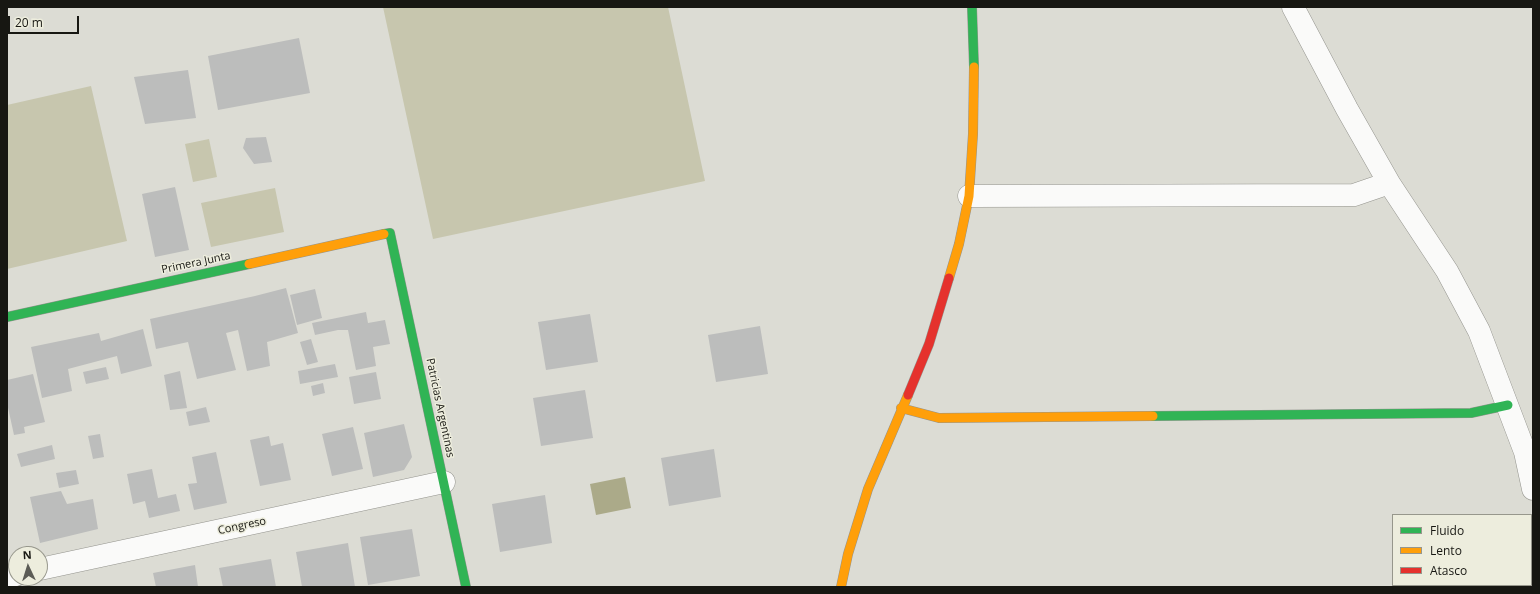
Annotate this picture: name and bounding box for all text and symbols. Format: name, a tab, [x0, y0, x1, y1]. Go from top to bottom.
scale bar	[10, 8, 81, 34]
text: 20 m	[15, 14, 43, 31]
street label: Primera Junta	[160, 249, 232, 277]
street label: Patricias Argentinas	[423, 357, 457, 459]
street label: Congreso	[217, 514, 267, 538]
legend	[1392, 514, 1532, 586]
text: Fluido	[1430, 522, 1464, 539]
text: Lento	[1430, 542, 1462, 559]
north arrow	[8, 546, 48, 586]
text: N	[22, 547, 32, 562]
text: Atasco	[1430, 562, 1467, 579]

